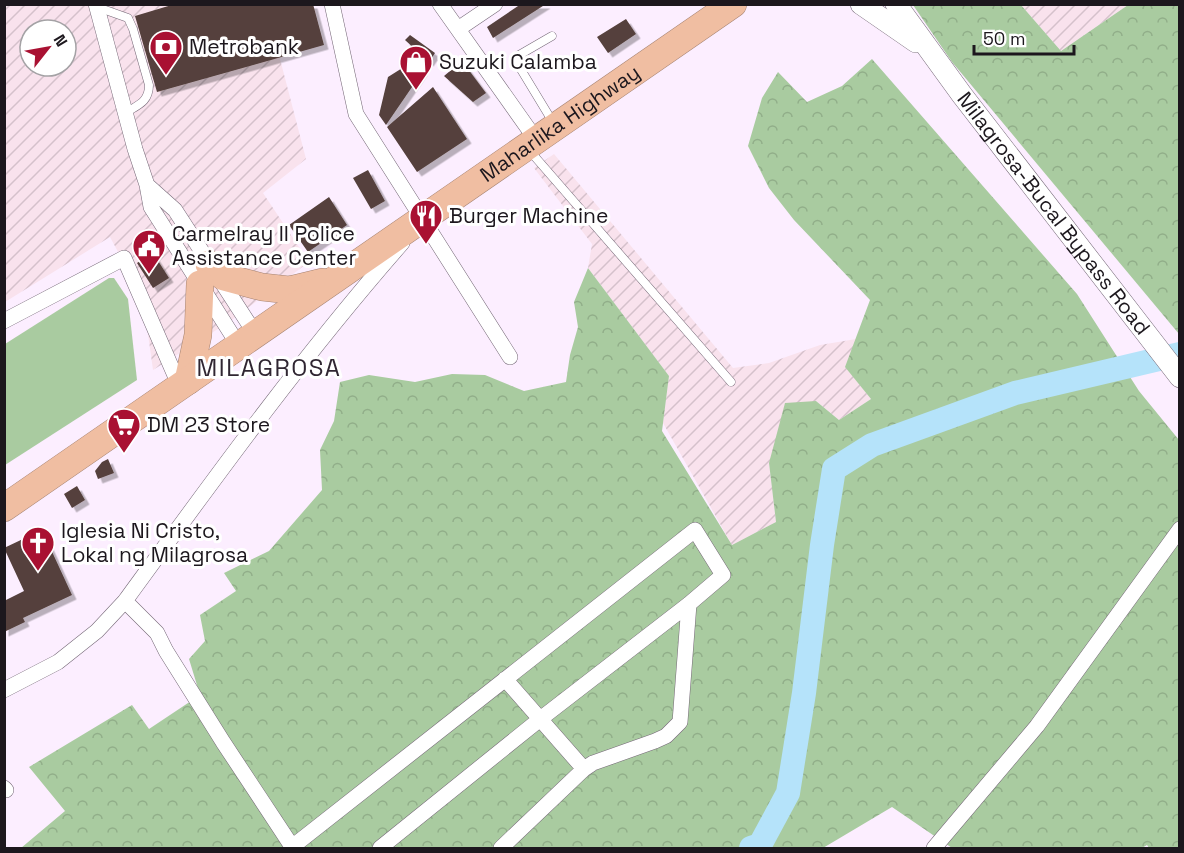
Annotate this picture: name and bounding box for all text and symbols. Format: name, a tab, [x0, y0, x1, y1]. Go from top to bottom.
north arrow	[18, 18, 78, 78]
scale bar	[974, 18, 1074, 56]
text: 50 m	[983, 27, 1025, 50]
bank icon: Metrobank	[148, 29, 184, 76]
text: N	[49, 31, 72, 51]
place label: Metrobank	[189, 33, 299, 60]
shop icon: Suzuki Calamba	[398, 44, 434, 91]
place label: Suzuki Calamba	[439, 48, 597, 75]
street label: Maharlika Highway	[475, 58, 645, 188]
street label: Milagrosa-Bucal Bypass Road	[951, 86, 1156, 340]
restaurant icon: Burger Machine	[408, 198, 444, 245]
place label: Burger Machine	[449, 202, 608, 229]
place label: Carmelray II Police Assistance Center	[172, 220, 356, 271]
public building icon: Carmelray II Police Assistance Center	[131, 228, 167, 275]
district label: MILAGROSA	[197, 352, 341, 383]
supermarket icon: DM 23 Store	[106, 407, 142, 454]
place label: DM 23 Store	[147, 411, 270, 438]
place label: Iglesia Ni Cristo, Lokal ng Milagrosa	[61, 517, 248, 568]
church icon: Iglesia Ni Cristo, Lokal ng Milagrosa	[20, 525, 56, 572]

